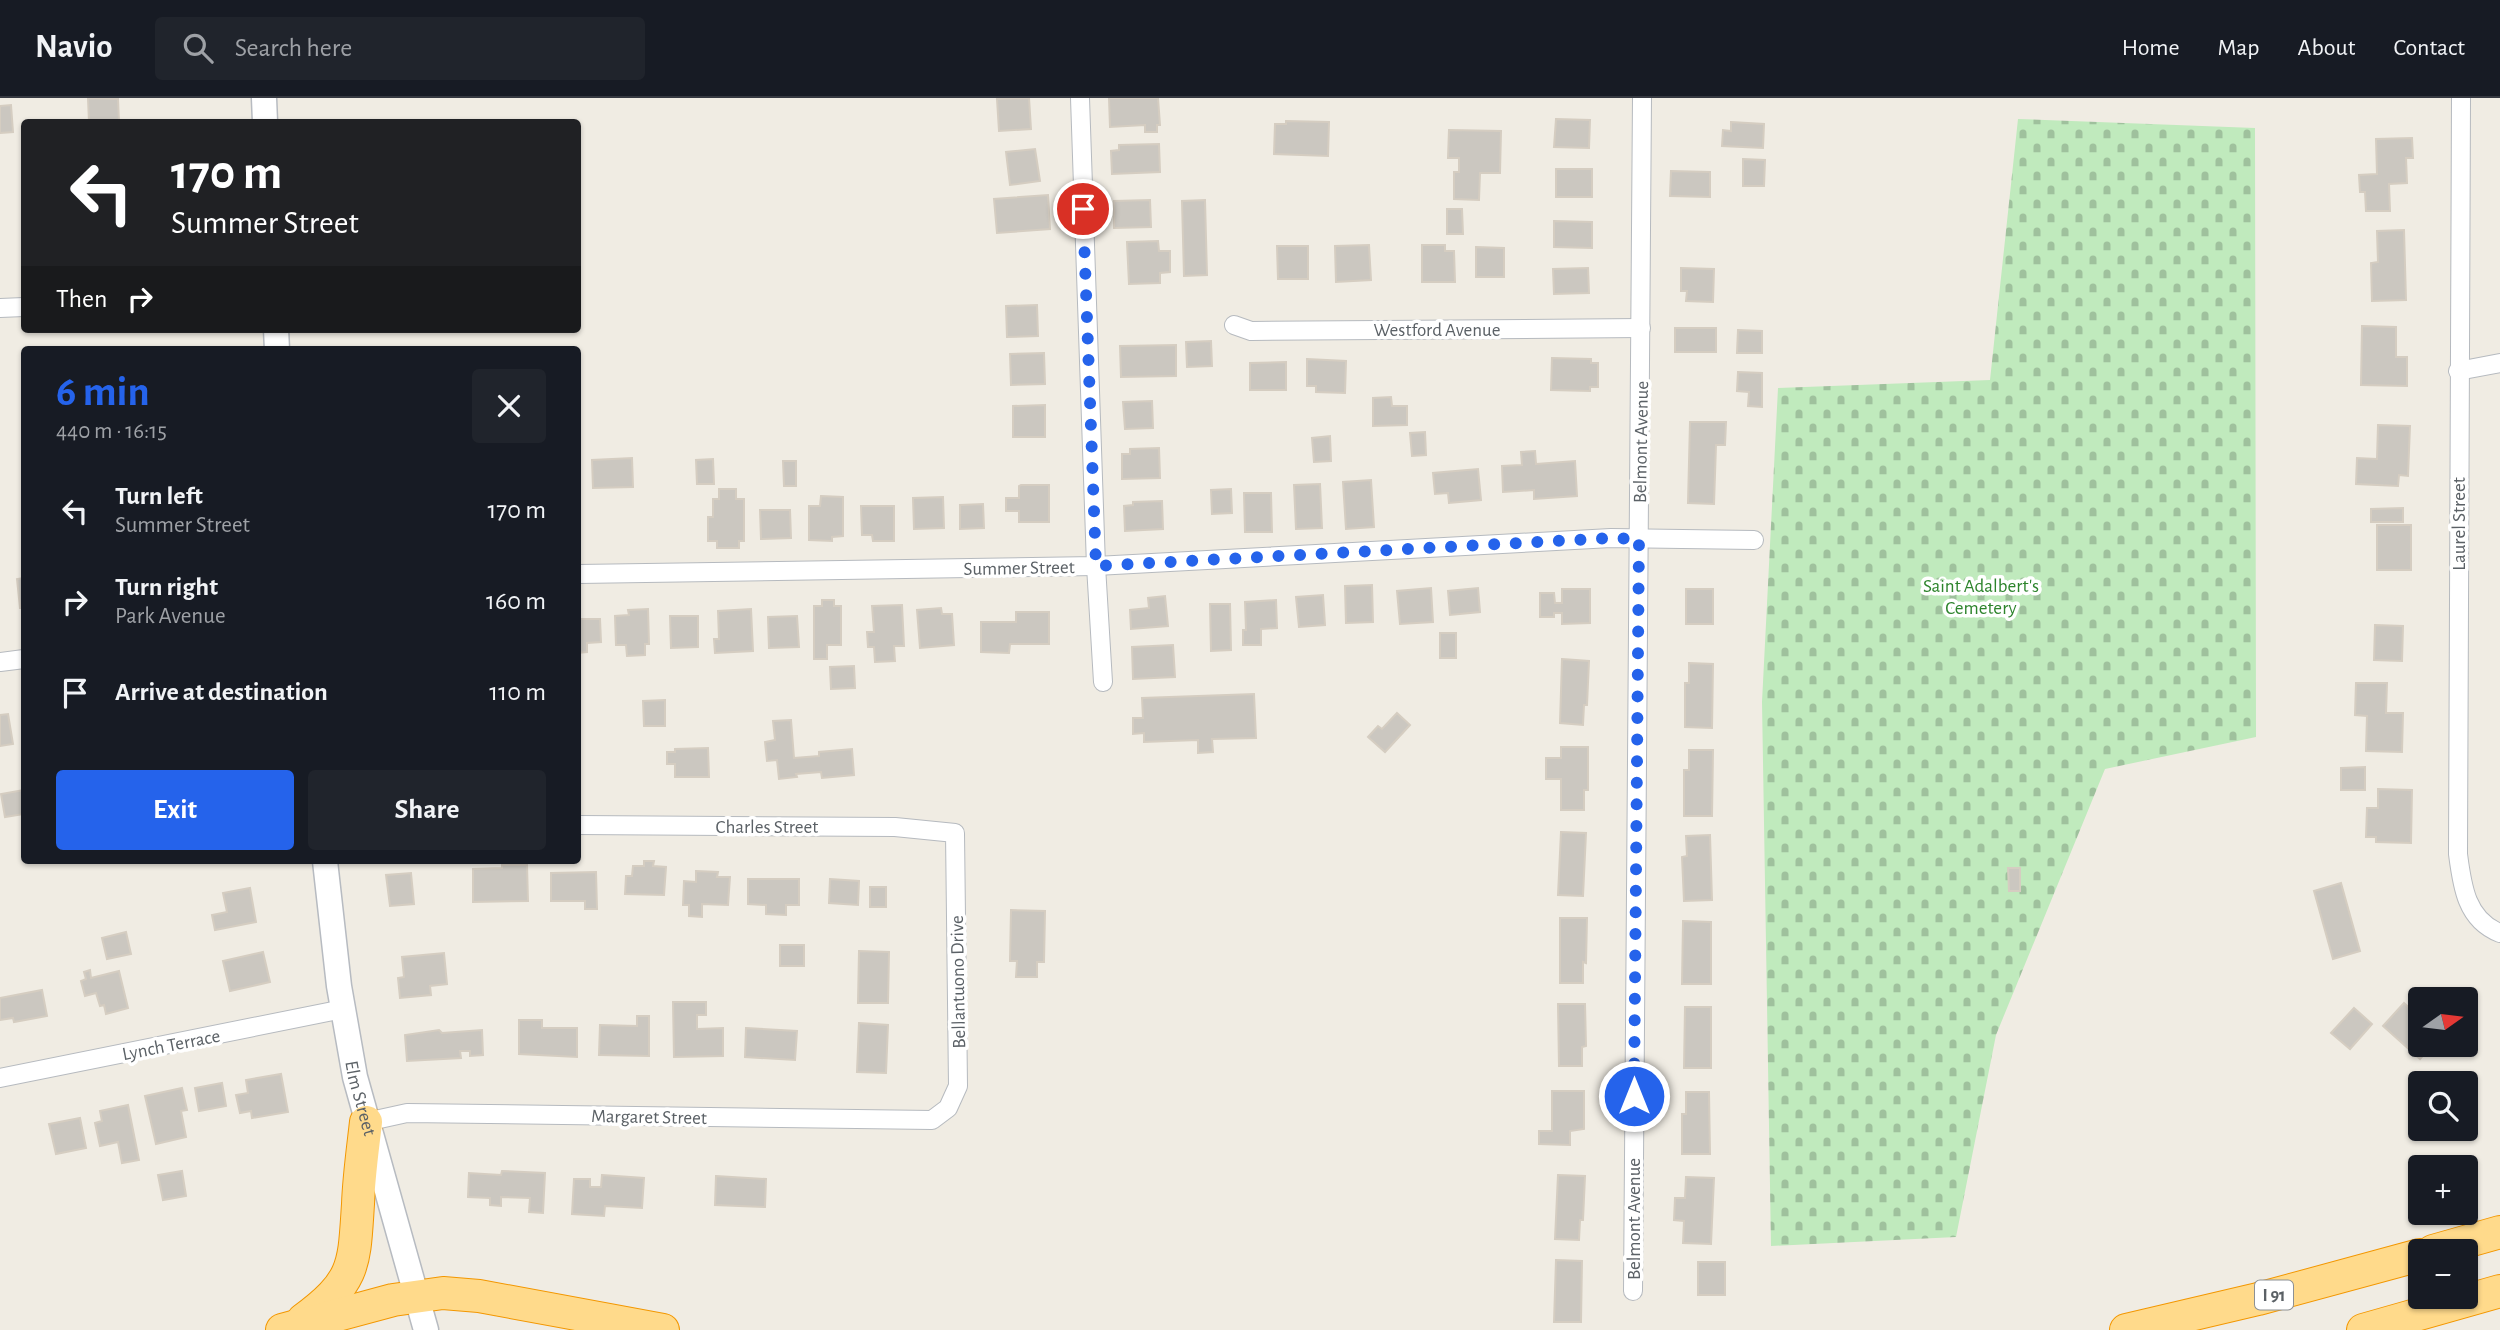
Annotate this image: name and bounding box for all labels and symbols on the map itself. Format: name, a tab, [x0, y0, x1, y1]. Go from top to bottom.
pin	[1053, 179, 1113, 239]
street label: Westford Avenue	[1373, 321, 1501, 340]
street label: Belmont Avenue	[1631, 381, 1652, 503]
street label: Laurel Street	[2450, 477, 2469, 571]
street label: Summer Street	[963, 558, 1075, 579]
park label: Saint Adalbert's Cemetery	[1923, 577, 2039, 618]
street label: Charles Street	[716, 818, 818, 837]
street label: Bellantuono Drive	[948, 915, 969, 1049]
north arrow	[2408, 987, 2478, 1057]
street label: Lynch Terrace	[121, 1027, 222, 1064]
street label: Elm Street	[341, 1059, 379, 1138]
position arrow	[1597, 1059, 1671, 1133]
street label: Margaret Street	[591, 1107, 707, 1128]
street label: Belmont Avenue	[1625, 1158, 1644, 1280]
road number: I 91	[2255, 1280, 2293, 1310]

